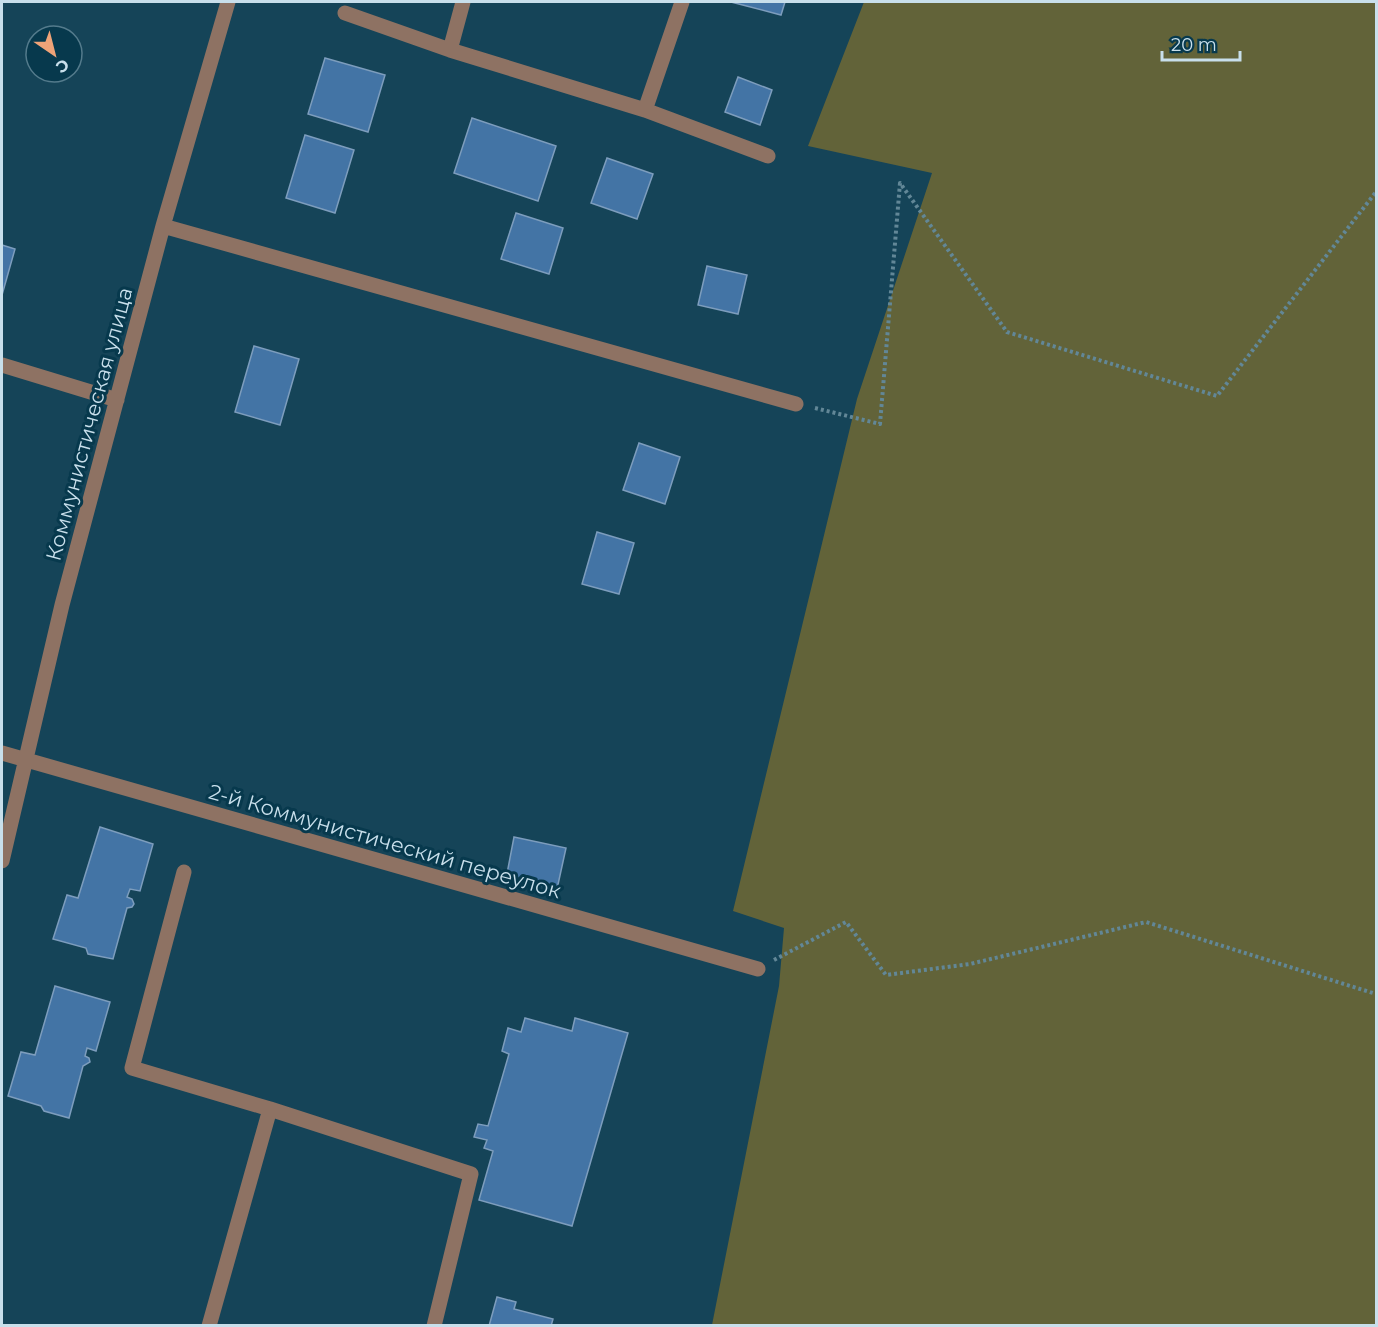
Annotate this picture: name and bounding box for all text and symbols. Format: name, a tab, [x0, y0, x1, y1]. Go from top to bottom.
north arrow	[24, 24, 84, 84]
scale bar	[1162, 24, 1240, 62]
text: 20 m	[1171, 34, 1217, 56]
text: С	[52, 55, 73, 77]
street label: Коммунистическая улица	[40, 284, 138, 564]
street label: 2-й Коммунистический переулок	[206, 779, 564, 903]

